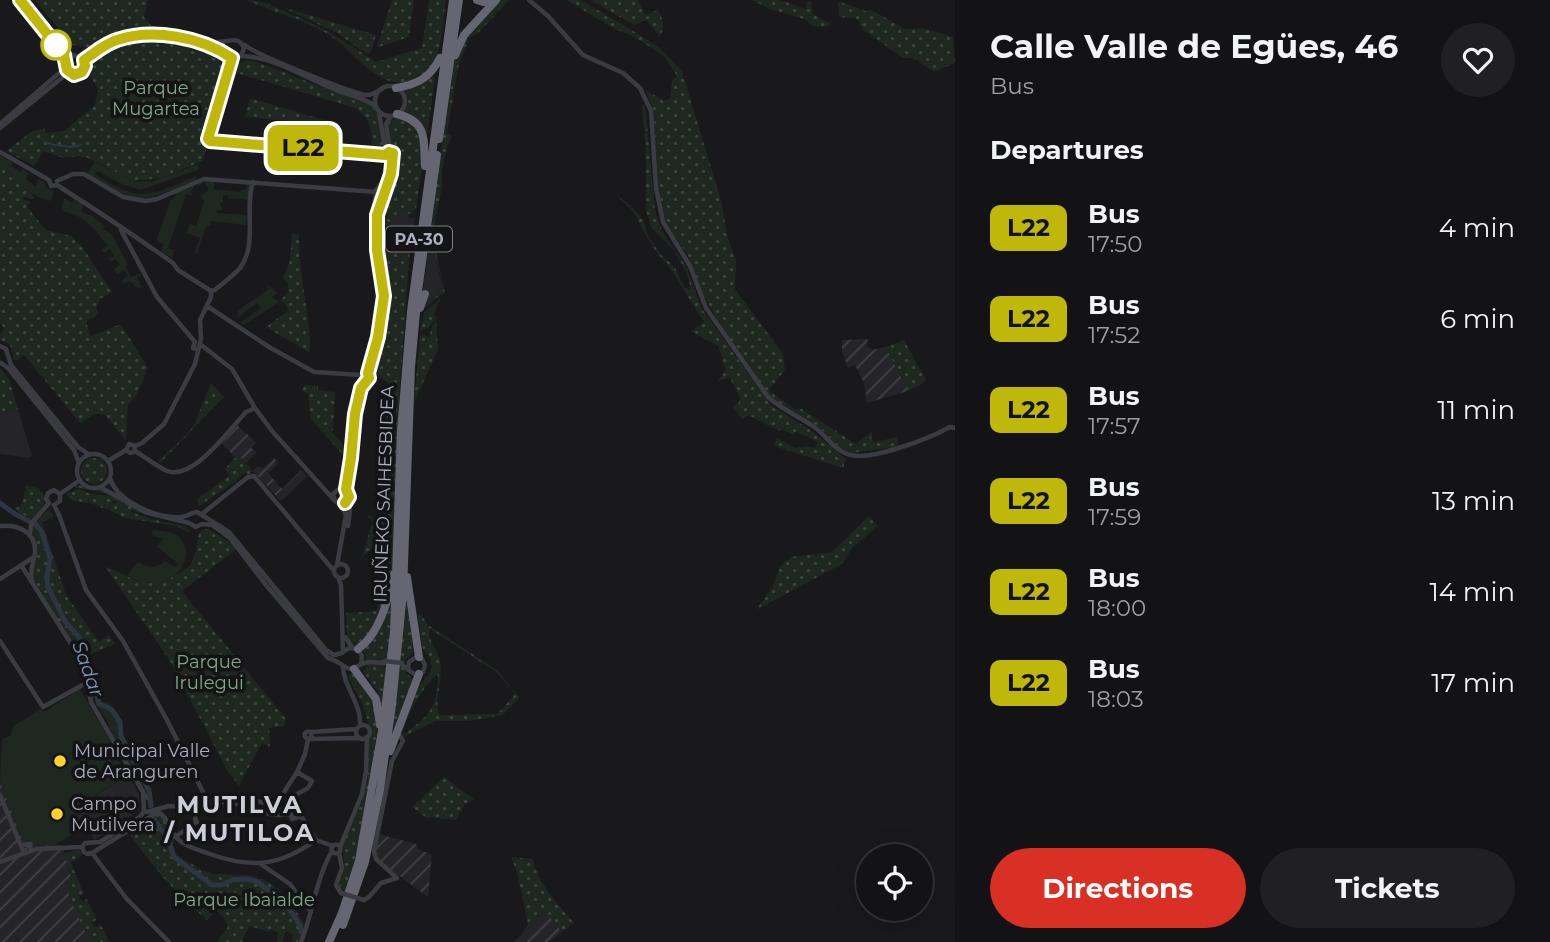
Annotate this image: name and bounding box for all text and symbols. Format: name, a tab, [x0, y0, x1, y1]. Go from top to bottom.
button: heart	[1441, 23, 1515, 97]
text: Calle Valle de Egües, 46	[990, 26, 1398, 66]
unlabelled marker	[41, 30, 71, 60]
text: Bus	[990, 72, 1034, 100]
park label: Parque Mugartea	[112, 77, 200, 120]
line badge: L22	[263, 125, 343, 171]
text: L22	[282, 133, 324, 162]
text: Departures	[990, 134, 1144, 166]
text: Bus	[1088, 198, 1140, 230]
text: 4 min	[1439, 212, 1515, 244]
text: L22	[1007, 213, 1050, 242]
road number: PA-30	[386, 227, 452, 252]
text: 17:50	[1088, 230, 1143, 258]
text: Bus	[1088, 289, 1140, 321]
text: 6 min	[1440, 303, 1515, 335]
text: L22	[1007, 304, 1050, 333]
text: 17:52	[1088, 321, 1140, 349]
text: Bus	[1088, 380, 1140, 412]
street label: IRUÑEKO SAIHESBIDEA	[369, 385, 399, 603]
text: 11 min	[1437, 394, 1515, 426]
text: L22	[1007, 395, 1050, 424]
text: 17:57	[1088, 412, 1141, 440]
text: Bus	[1088, 471, 1140, 503]
text: 13 min	[1432, 485, 1515, 517]
text: L22	[1007, 486, 1050, 515]
text: 17:59	[1088, 503, 1141, 531]
text: Bus	[1088, 562, 1140, 594]
text: 14 min	[1429, 576, 1515, 608]
text: L22	[1007, 577, 1050, 606]
text: 18:00	[1088, 594, 1146, 622]
water label: Sadar	[67, 638, 109, 701]
park label: Parque Irulegui	[174, 651, 244, 694]
text: Bus	[1088, 653, 1140, 685]
text: 17 min	[1431, 667, 1515, 699]
text: L22	[1007, 668, 1050, 697]
text: 18:03	[1088, 685, 1144, 713]
place label: Municipal Valle de Aranguren	[74, 740, 210, 783]
marker: Municipal Valle de Aranguren	[52, 753, 68, 769]
district label: MUTILVA / MUTILOA	[163, 790, 316, 847]
place label: Campo Mutilvera	[71, 793, 155, 836]
marker: Campo Mutilvera	[49, 806, 65, 822]
map controls	[856, 844, 933, 921]
button: locate	[856, 844, 933, 921]
button: Directions	[990, 848, 1246, 928]
button: Tickets	[1260, 848, 1515, 928]
park label: Parque Ibaialde	[173, 889, 315, 911]

